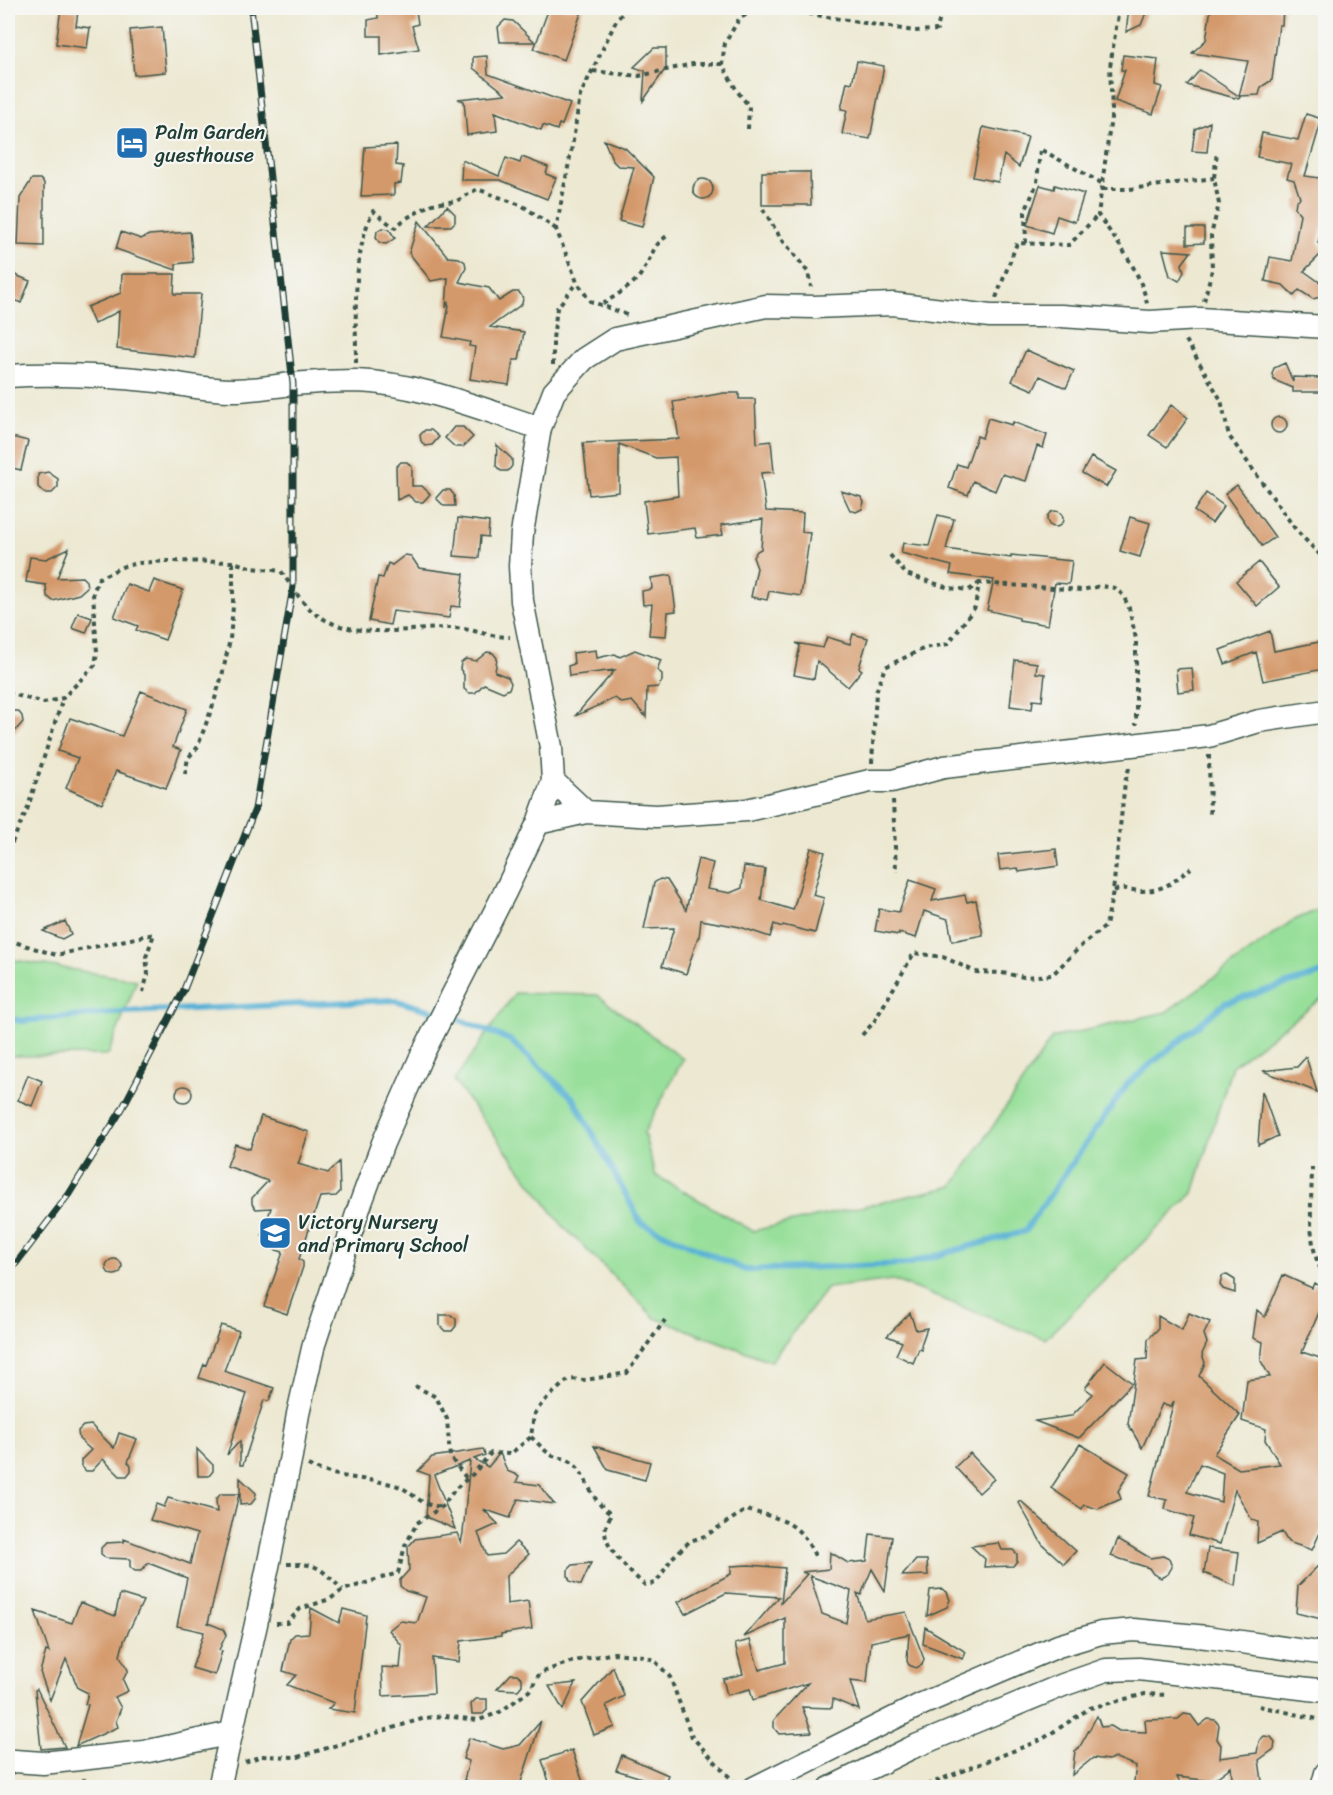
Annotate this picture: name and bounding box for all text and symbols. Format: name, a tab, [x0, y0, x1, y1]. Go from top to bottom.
place label: Palm Garden guesthouse	[153, 115, 265, 173]
hotel icon: Palm Garden guesthouse	[114, 125, 150, 161]
place label: Victory Nursery and Primary School	[298, 1205, 469, 1263]
school or university icon: Victory Nursery and Primary School	[257, 1215, 293, 1251]

